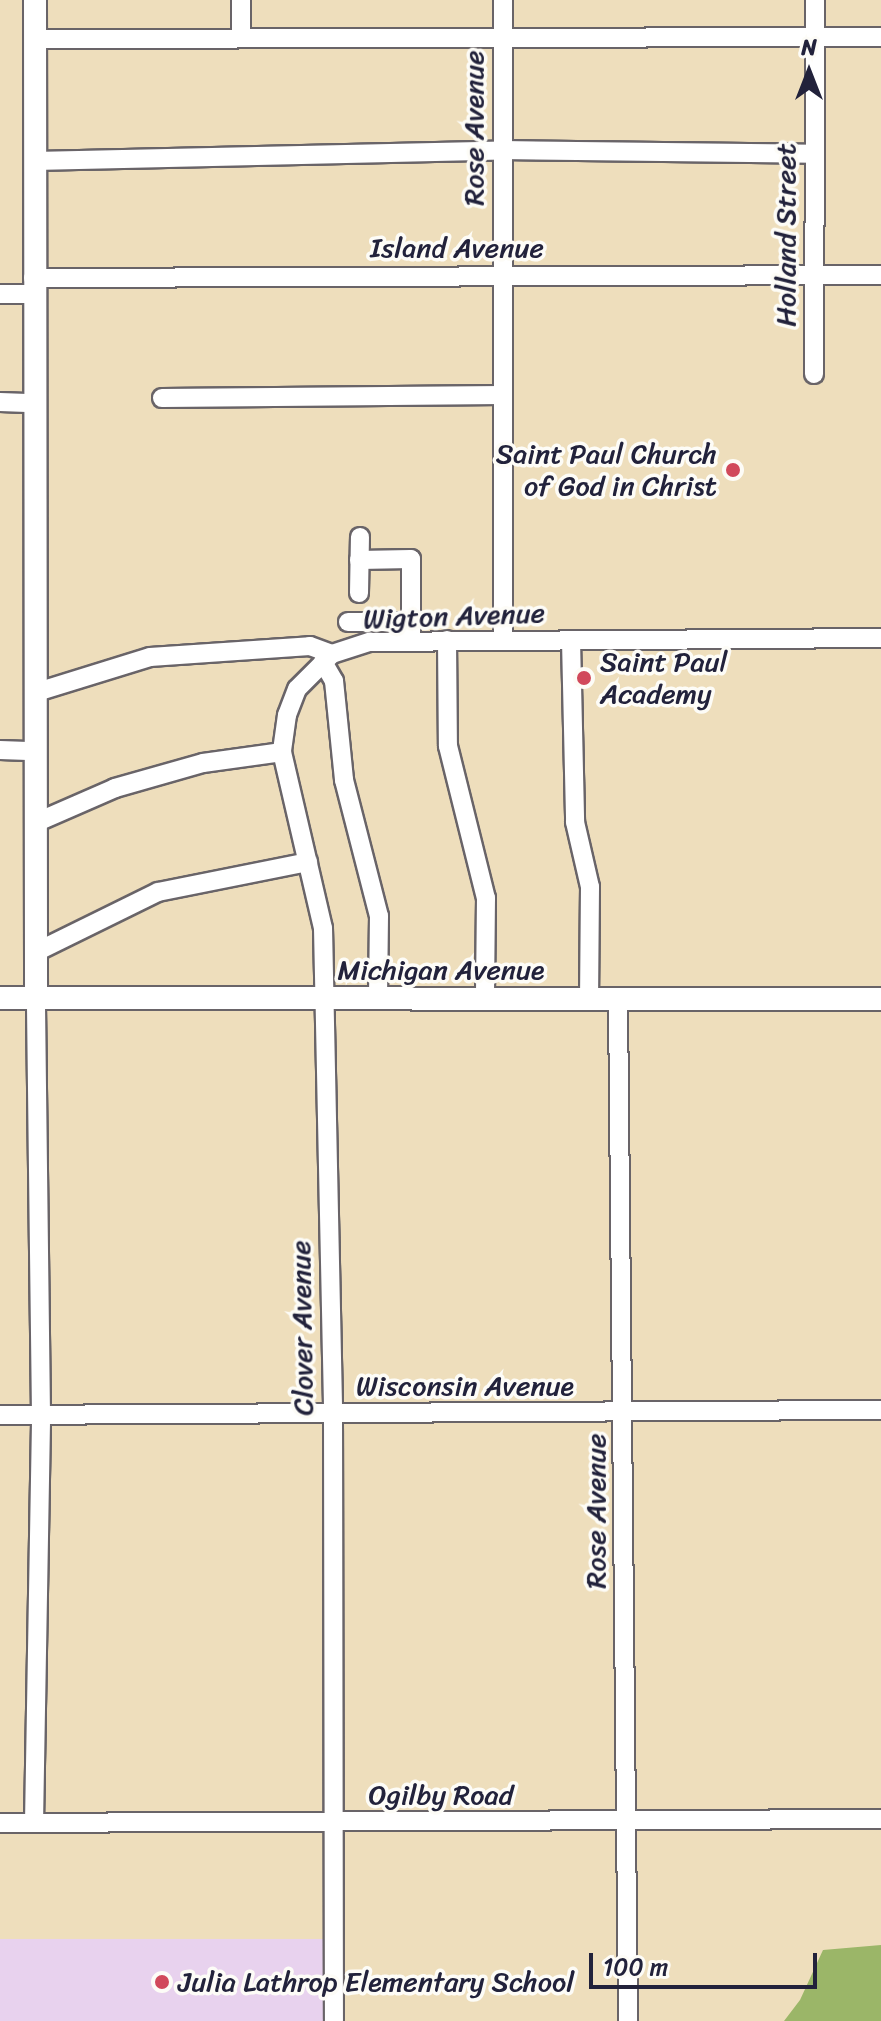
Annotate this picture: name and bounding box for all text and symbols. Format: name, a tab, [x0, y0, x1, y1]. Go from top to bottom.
text: N	[801, 28, 817, 67]
north arrow	[769, 32, 849, 112]
street label: Rose Avenue	[457, 50, 491, 206]
street label: Holland Street	[769, 144, 803, 326]
street label: Island Avenue	[371, 231, 543, 265]
place label: Saint Paul Church of God in Christ	[494, 437, 717, 503]
marker: Saint Paul Church of God in Christ	[724, 461, 742, 479]
street label: Wigton Avenue	[363, 596, 545, 636]
place label: Saint Paul Academy	[600, 645, 728, 711]
marker: Saint Paul Academy	[575, 669, 593, 687]
street label: Michigan Avenue	[338, 953, 544, 987]
street label: Clover Avenue	[284, 1240, 320, 1416]
street label: Wisconsin Avenue	[356, 1369, 574, 1403]
street label: Rose Avenue	[579, 1433, 613, 1589]
street label: Ogilby Road	[369, 1778, 513, 1812]
scale bar	[593, 1937, 821, 1987]
text: 100 m	[603, 1946, 668, 1988]
place label: Julia Lathrop Elementary School	[178, 1965, 576, 1999]
marker: Julia Lathrop Elementary School	[153, 1973, 171, 1991]

